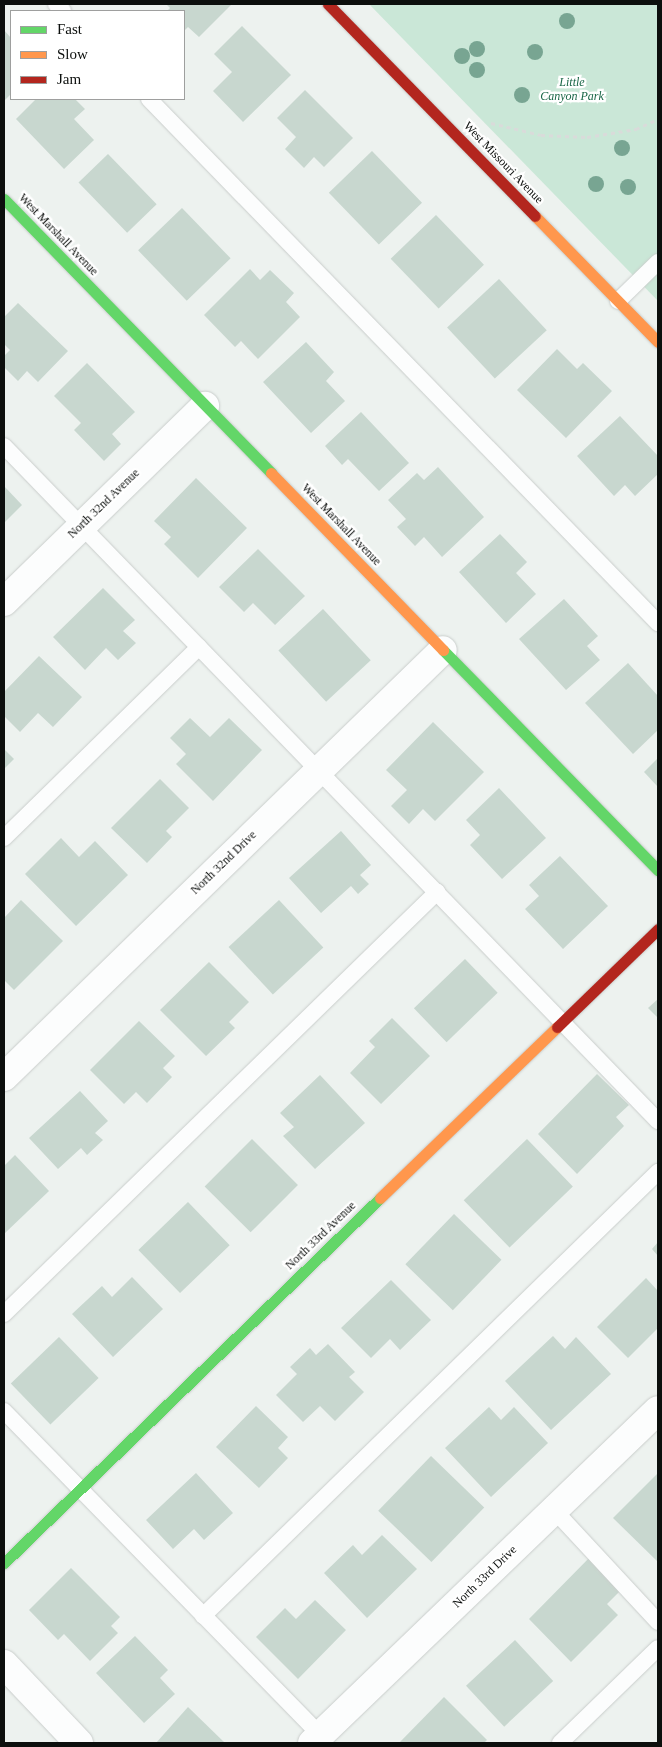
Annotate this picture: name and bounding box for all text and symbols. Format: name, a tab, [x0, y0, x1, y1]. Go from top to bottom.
legend	[10, 10, 185, 100]
text: Fast	[57, 21, 82, 37]
text: Slow	[57, 46, 88, 62]
text: Jam	[57, 71, 81, 87]
park label: Little Canyon Park	[540, 76, 604, 104]
street label: West Missouri Avenue	[460, 119, 546, 207]
street label: West Marshall Avenue	[15, 191, 101, 279]
street label: North 32nd Avenue	[65, 466, 143, 542]
street label: West Marshall Avenue	[298, 481, 384, 569]
street label: North 32nd Drive	[188, 828, 260, 898]
street label: North 33rd Avenue	[283, 1199, 359, 1273]
street label: North 33rd Drive	[450, 1543, 520, 1611]

